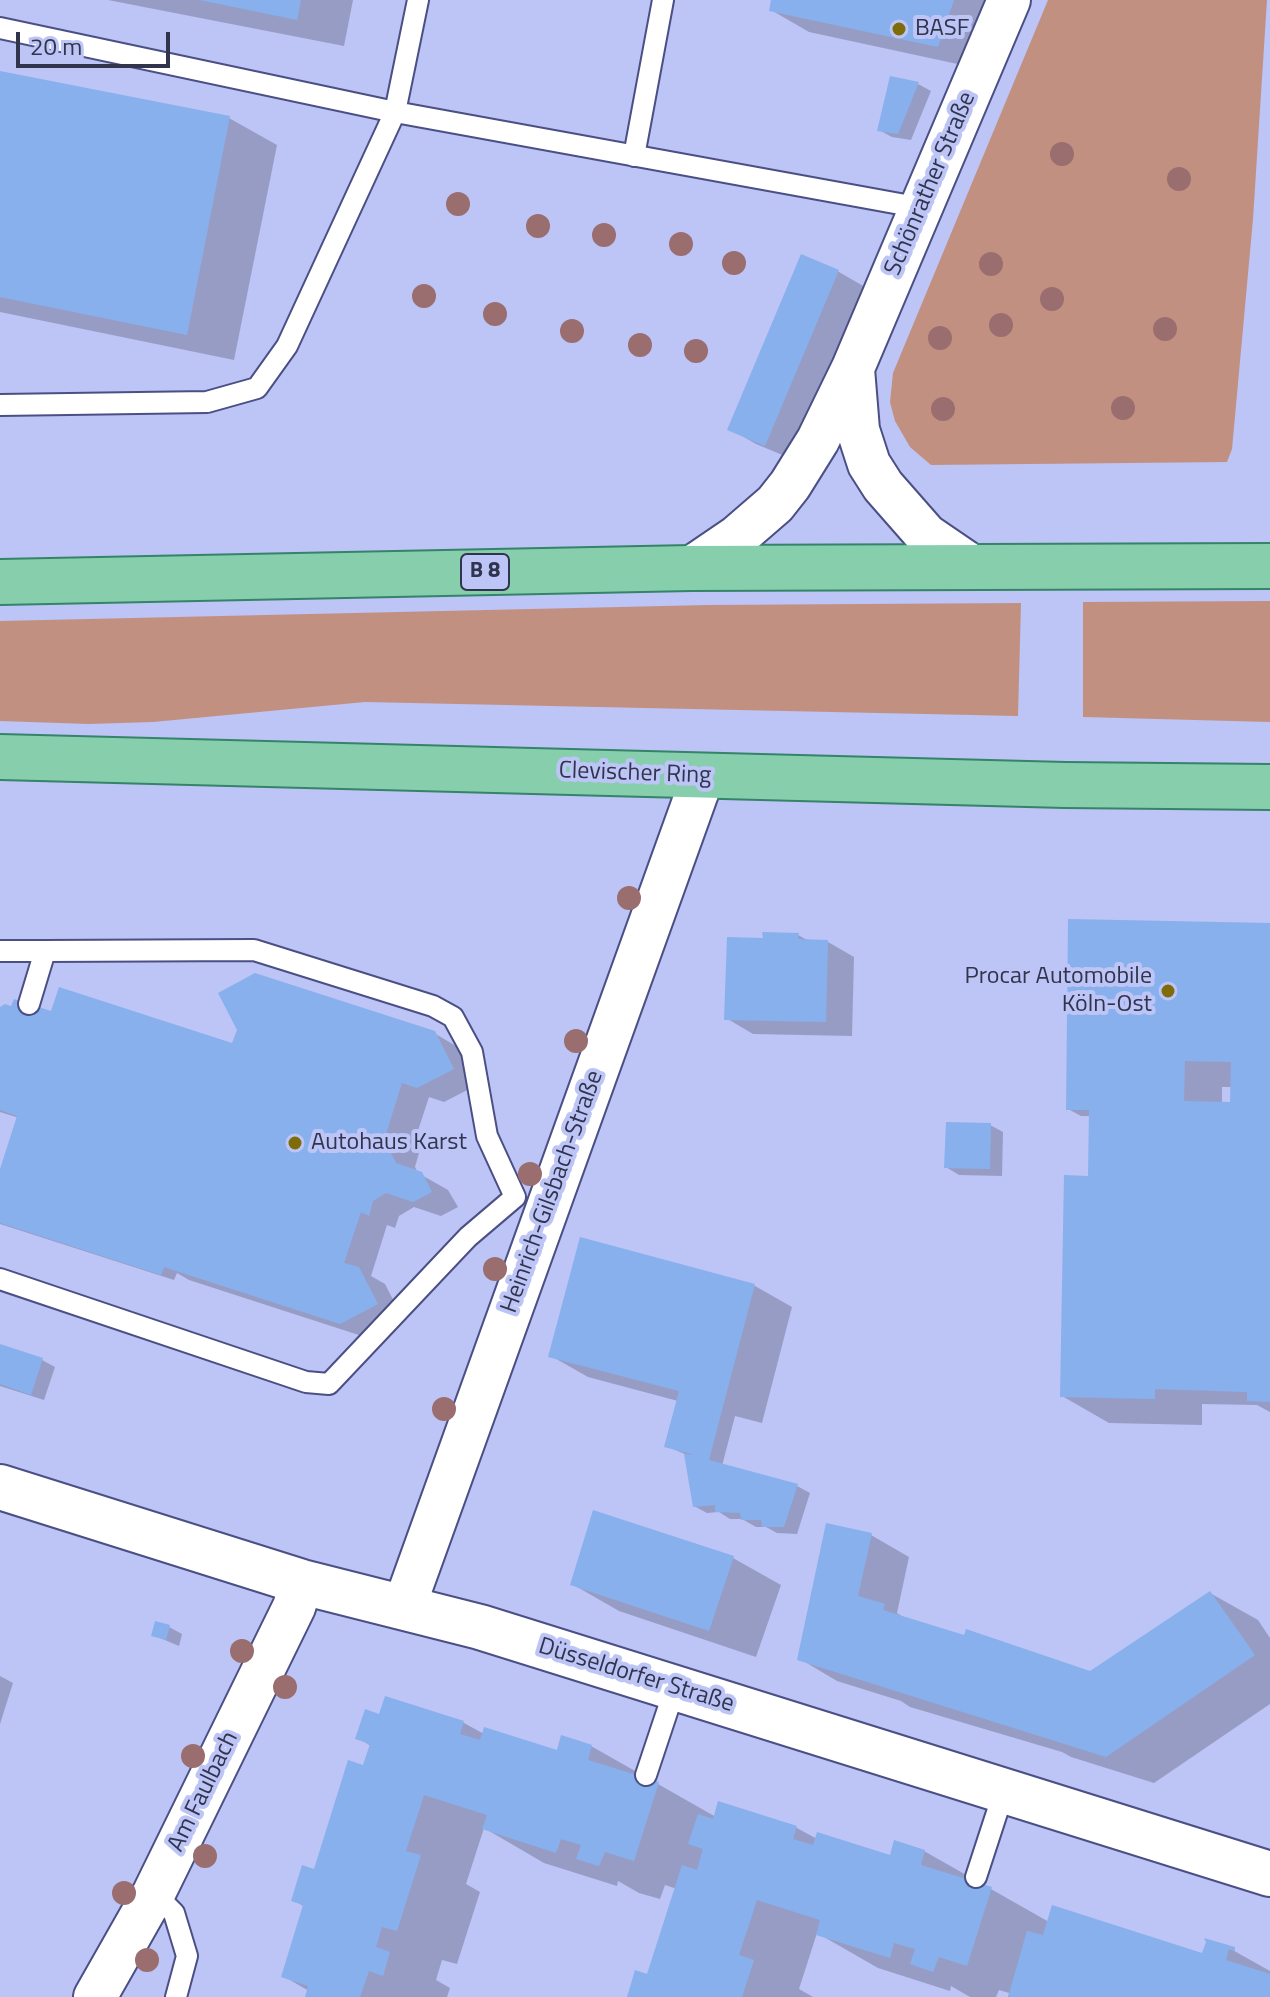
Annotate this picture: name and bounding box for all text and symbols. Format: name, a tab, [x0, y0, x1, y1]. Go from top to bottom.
place label: BASF	[915, 15, 969, 43]
scale bar	[20, 16, 174, 66]
marker: BASF	[890, 20, 908, 38]
text: 20 m	[30, 28, 82, 64]
street label: Schönrather Straße	[879, 88, 983, 280]
road number: B 8	[461, 554, 509, 590]
street label: Clevischer Ring	[558, 757, 712, 791]
place label: Procar Automobile Köln-Ost	[965, 963, 1152, 1019]
marker: Procar Automobile Köln-Ost	[1159, 982, 1177, 1000]
street label: Heinrich-Gilsbach-Straße	[496, 1067, 610, 1317]
place label: Autohaus Karst	[311, 1129, 467, 1157]
marker: Autohaus Karst	[286, 1134, 304, 1152]
street label: Düsseldorfer Straße	[535, 1633, 737, 1719]
street label: Am Faulbach	[163, 1727, 245, 1857]

